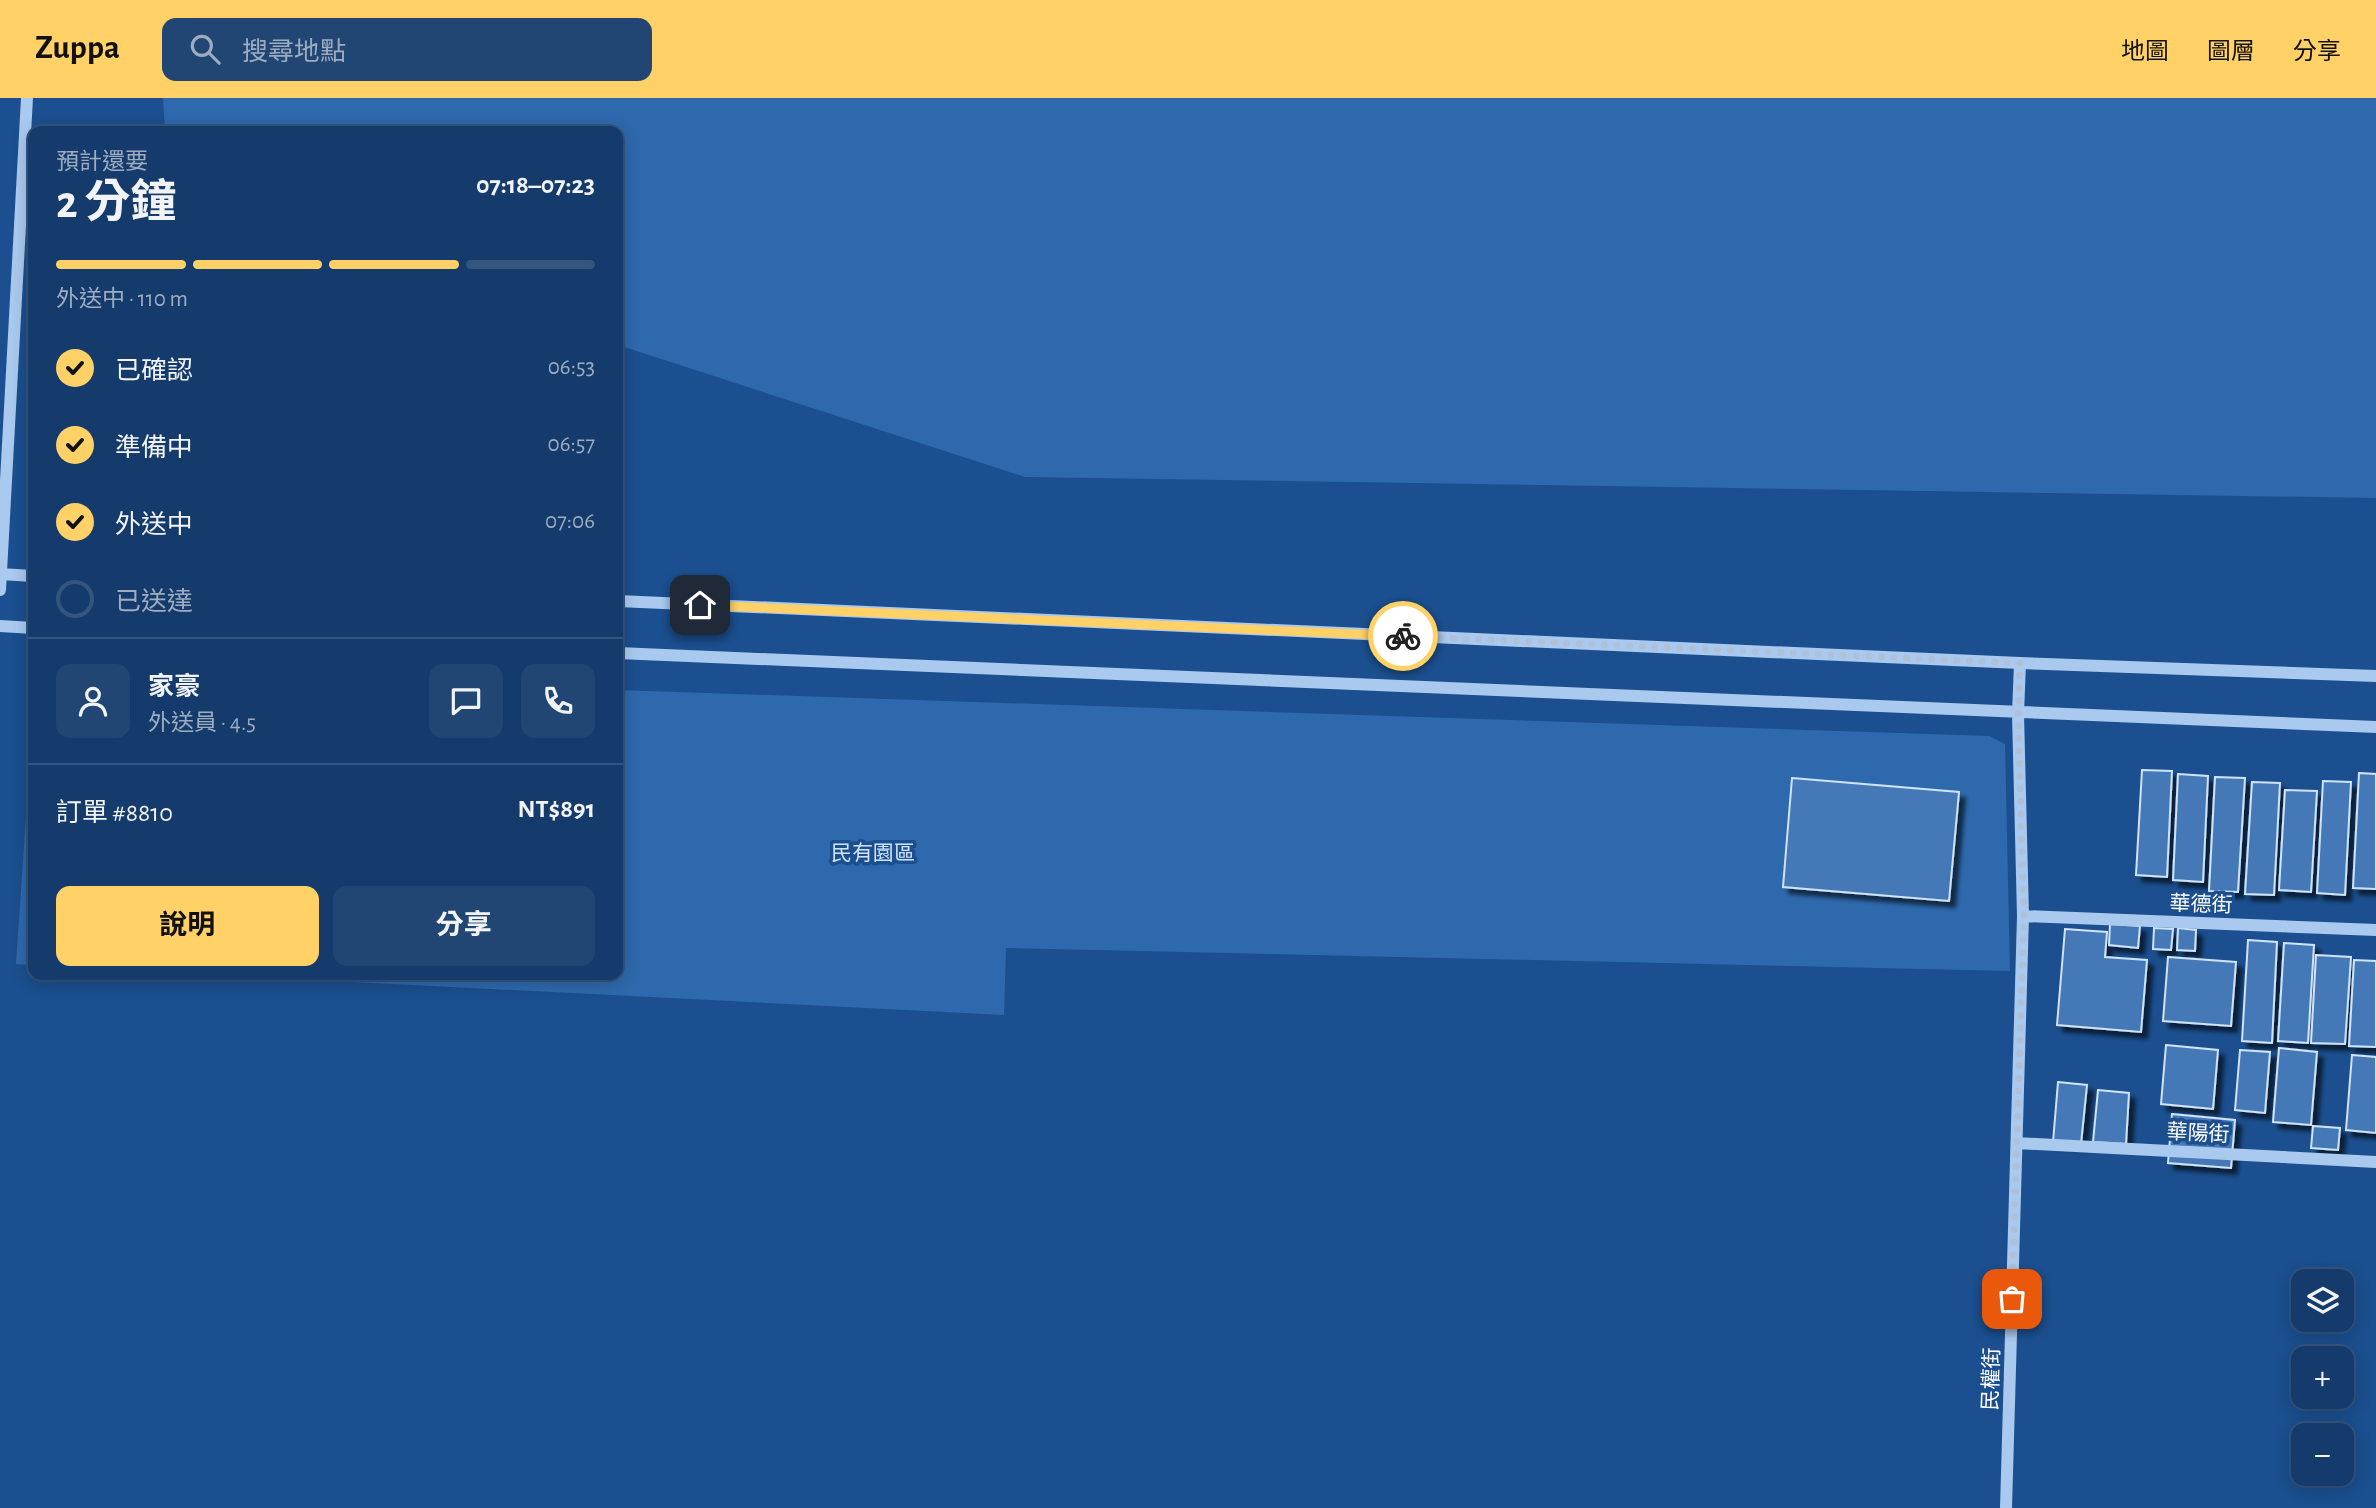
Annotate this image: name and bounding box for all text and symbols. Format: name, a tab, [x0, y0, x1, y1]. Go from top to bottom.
search box	[162, 18, 652, 81]
icon: search	[186, 30, 224, 68]
text: Zuppa	[35, 32, 120, 65]
text: 搜尋地點	[242, 39, 346, 65]
text: 地圖	[2121, 40, 2169, 64]
text: 圖層	[2207, 40, 2255, 64]
text: 分享	[2293, 40, 2341, 64]
text: 預計還要	[56, 151, 148, 174]
text: 07:18–07:23	[476, 172, 595, 198]
text: 2 分鐘	[56, 180, 177, 226]
text: 外送中 · 110 m	[56, 288, 188, 311]
icon: check	[56, 349, 94, 387]
text: 06:53	[548, 356, 595, 379]
text: 已確認	[115, 358, 193, 384]
icon: check	[56, 426, 94, 464]
text: 06:57	[548, 433, 595, 456]
text: 準備中	[115, 435, 193, 461]
icon: check	[56, 503, 94, 541]
text: 07:06	[545, 510, 595, 533]
text: 外送中	[115, 512, 193, 538]
pin	[670, 575, 730, 635]
icon: home	[681, 586, 719, 624]
text: 已送達	[115, 589, 193, 615]
courier	[1368, 601, 1438, 671]
icon: bike	[1384, 617, 1422, 655]
button: person	[56, 664, 130, 738]
button: chat	[429, 664, 503, 738]
button: phone	[521, 664, 595, 738]
text: 家豪	[148, 674, 200, 700]
text: 外送員 · 4.5	[148, 712, 256, 735]
text: NT$891	[518, 796, 595, 822]
text: 訂單 #8810	[56, 800, 173, 826]
park label: 民有園區	[831, 842, 915, 864]
button: 說明	[56, 886, 319, 966]
button: 分享	[333, 886, 595, 966]
street label: 華德街	[2169, 892, 2233, 916]
street label: 華陽街	[2166, 1120, 2230, 1146]
pin	[1982, 1269, 2042, 1329]
map controls	[2291, 1269, 2354, 1486]
button: layers	[2291, 1269, 2354, 1332]
icon: bag	[1993, 1280, 2031, 1318]
button: +	[2291, 1346, 2354, 1409]
street label: 民權街	[1979, 1347, 2003, 1411]
button: −	[2291, 1423, 2354, 1486]

